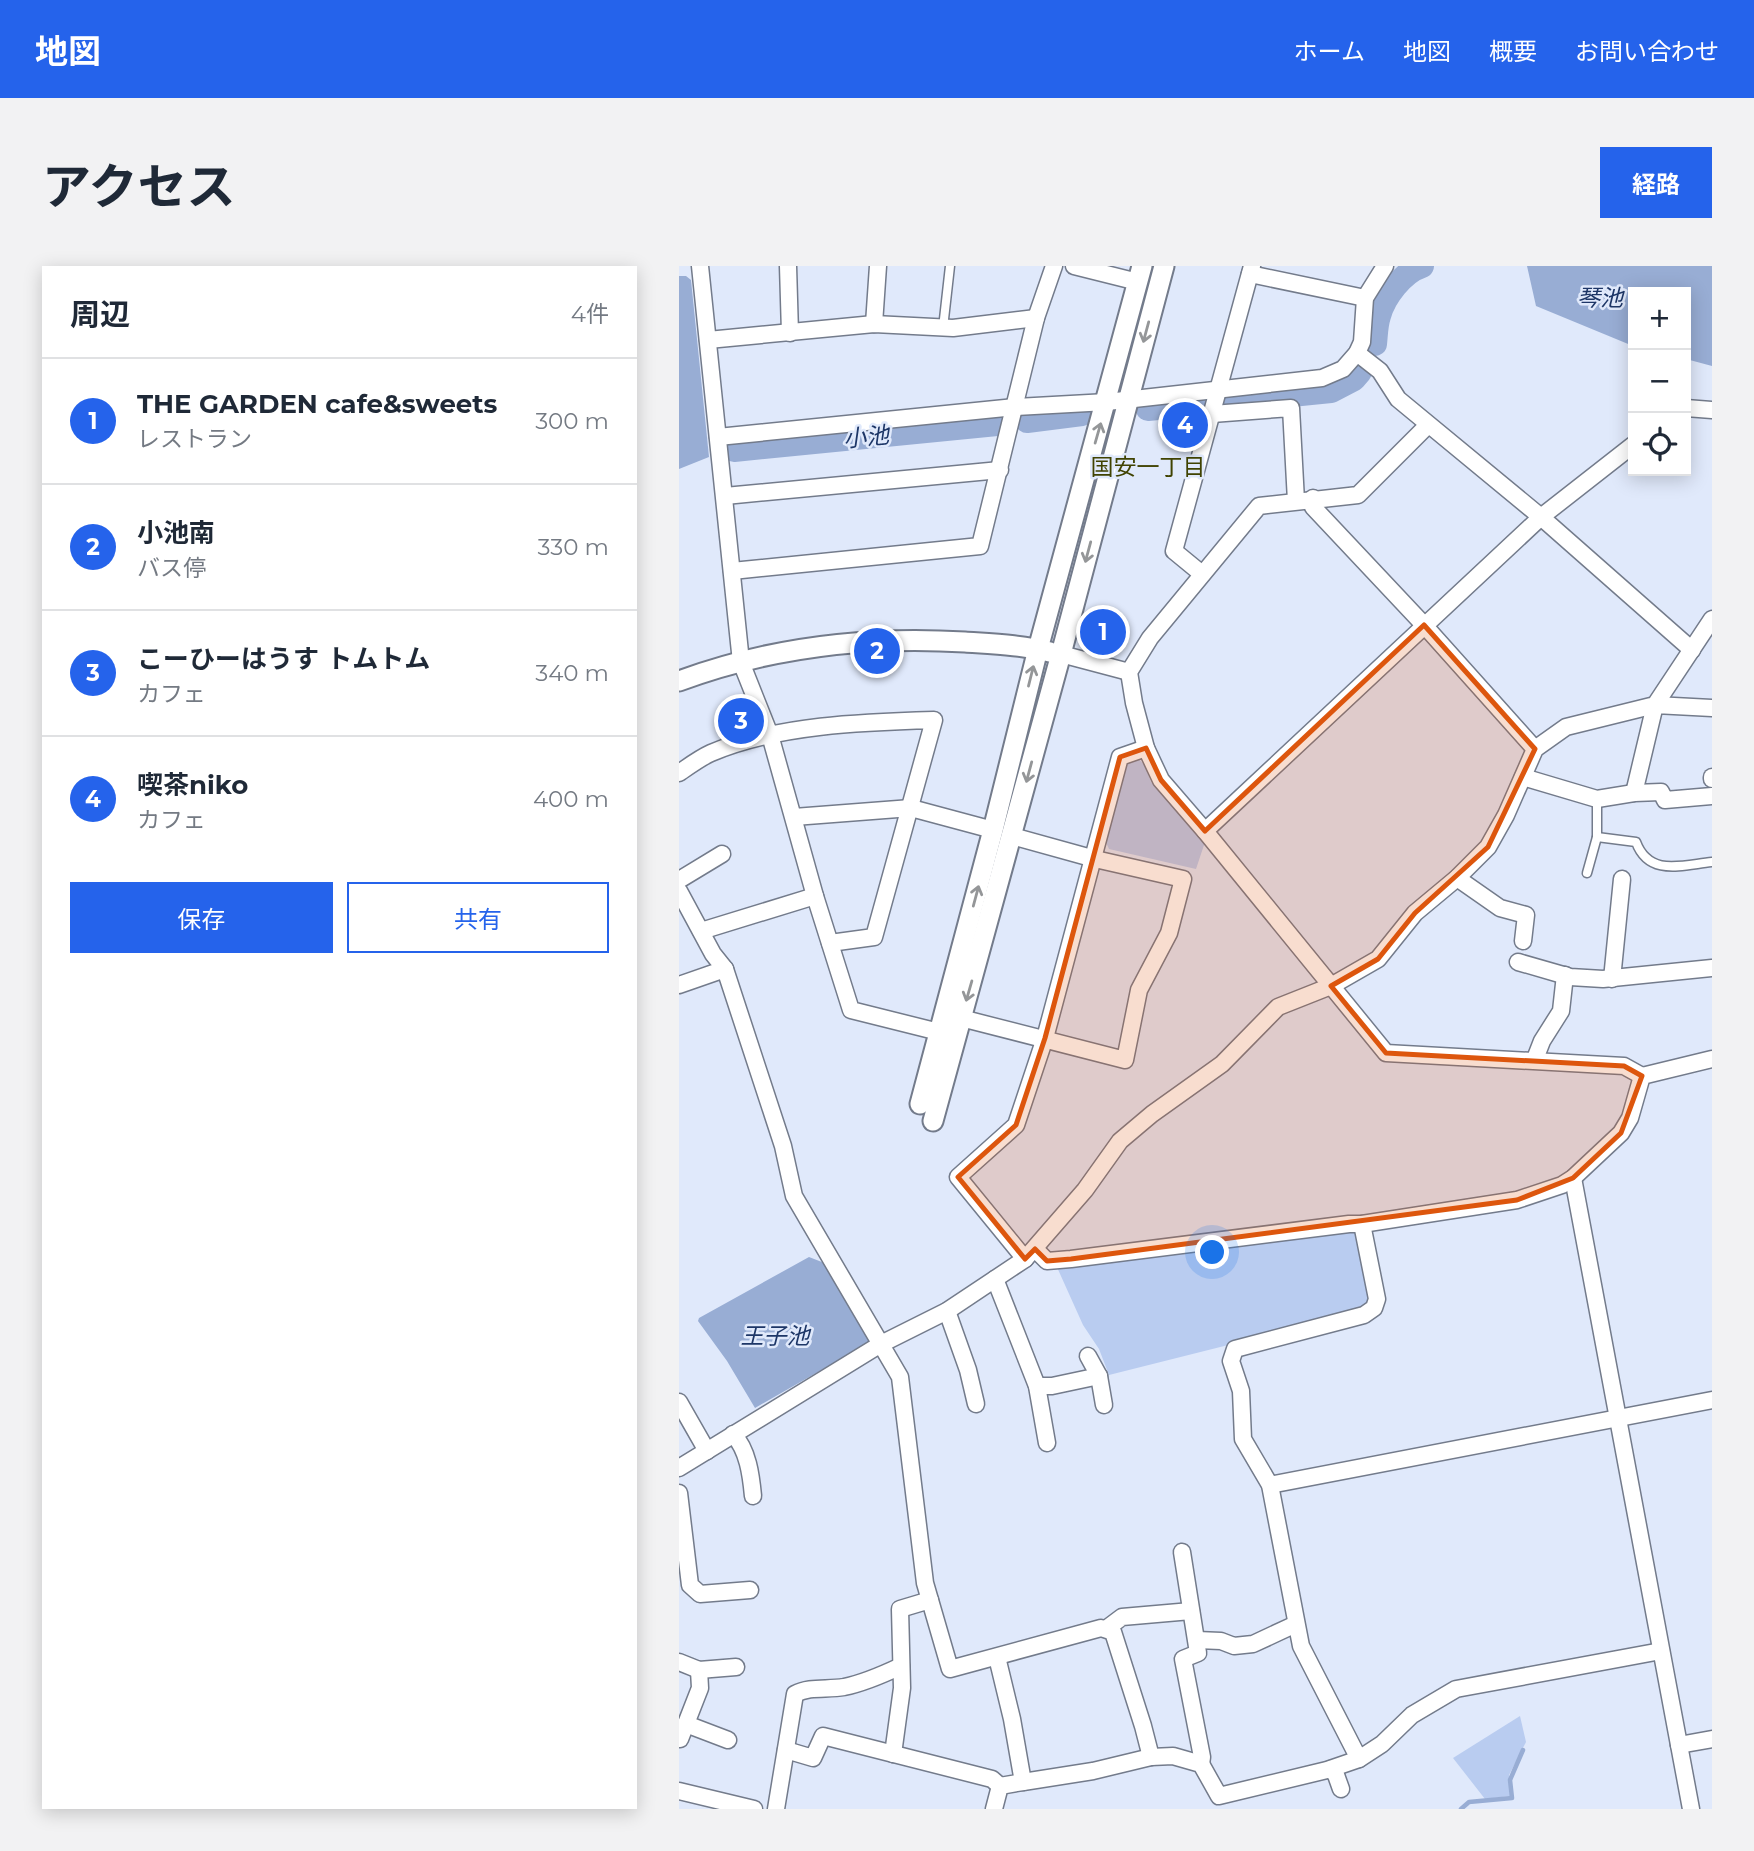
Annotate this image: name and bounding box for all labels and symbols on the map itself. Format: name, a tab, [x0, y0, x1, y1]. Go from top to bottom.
water label: 琴池	[1577, 284, 1625, 312]
one-way arrow	[1139, 320, 1152, 343]
pin: 4	[1162, 399, 1208, 451]
water label: 小池	[842, 420, 892, 453]
one-way arrow	[1093, 422, 1106, 444]
district label: 国安一丁目	[1091, 453, 1206, 481]
one-way arrow	[1081, 540, 1094, 563]
pin: 1	[1080, 606, 1126, 658]
pin: 2	[854, 625, 900, 677]
one-way arrow	[1025, 665, 1038, 688]
pin: 3	[718, 695, 764, 747]
one-way arrow	[1022, 760, 1035, 783]
one-way arrow	[970, 885, 983, 907]
one-way arrow	[962, 979, 975, 1002]
your location	[1195, 1235, 1229, 1269]
water label: 王子池	[741, 1322, 812, 1350]

